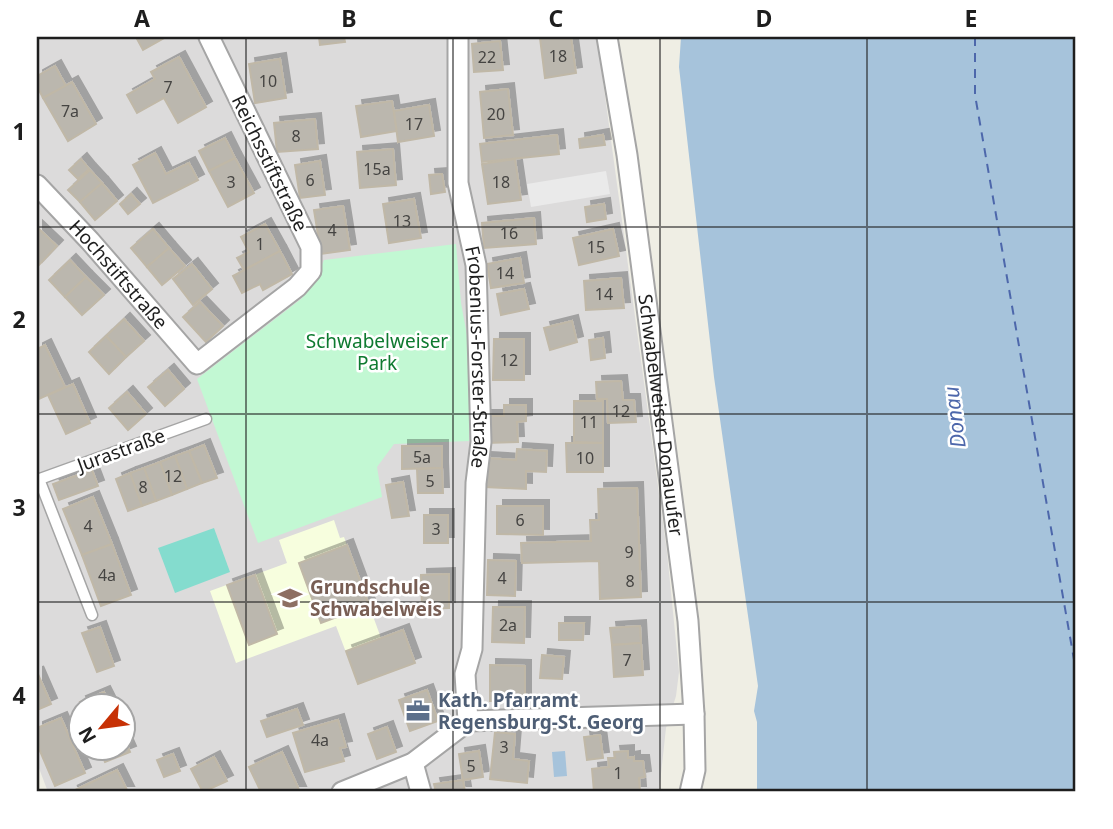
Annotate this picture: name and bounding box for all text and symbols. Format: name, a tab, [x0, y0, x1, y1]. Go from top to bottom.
text: A	[134, 2, 150, 34]
text: B	[341, 2, 357, 34]
text: C	[549, 2, 564, 34]
text: D	[756, 2, 772, 34]
text: E	[965, 2, 977, 34]
house number: 18	[549, 45, 567, 67]
house number: 22	[478, 46, 496, 68]
house number: 10	[259, 70, 277, 92]
house number: 7	[163, 76, 173, 98]
street label: Reichsstiftstraße	[226, 91, 314, 235]
house number: 7a	[61, 100, 79, 122]
house number: 20	[487, 103, 505, 125]
house number: 17	[405, 113, 423, 135]
text: 1	[12, 115, 26, 147]
house number: 8	[291, 125, 301, 147]
house number: 15a	[363, 158, 391, 180]
house number: 6	[305, 169, 315, 191]
house number: 3	[226, 171, 236, 193]
house number: 18	[492, 171, 510, 193]
house number: 13	[393, 210, 411, 232]
street label: Hochstiftstraße	[63, 214, 174, 335]
house number: 4	[327, 219, 337, 241]
house number: 16	[500, 222, 518, 244]
house number: 1	[255, 233, 265, 255]
house number: 15	[587, 236, 605, 258]
street label: Frobenius-Forster-Straße	[459, 243, 494, 470]
house number: 14	[496, 262, 514, 284]
house number: 14	[595, 283, 613, 305]
street label: Schwabelweiser Donauufer	[632, 293, 690, 538]
text: 2	[12, 303, 26, 335]
park label: Schwabelweiser Park	[306, 328, 448, 376]
house number: 12	[500, 349, 518, 371]
water label: Donau	[936, 385, 972, 450]
house number: 12	[612, 400, 630, 422]
house number: 11	[580, 411, 598, 433]
street label: Jurastraße	[72, 422, 169, 479]
house number: 5a	[413, 446, 431, 468]
house number: 10	[576, 447, 594, 469]
house number: 12	[164, 465, 182, 487]
house number: 5	[425, 470, 435, 492]
house number: 8	[138, 476, 148, 498]
text: 3	[12, 491, 26, 523]
house number: 6	[515, 509, 525, 531]
house number: 4	[83, 515, 93, 537]
house number: 3	[431, 518, 441, 540]
house number: 9	[624, 541, 634, 563]
house number: 4a	[98, 564, 116, 586]
house number: 4	[497, 567, 507, 589]
house number: 8	[625, 570, 635, 592]
place label: Grundschule Schwabelweis	[310, 574, 442, 622]
school or university icon: Grundschule Schwabelweis	[276, 584, 304, 612]
house number: 2a	[499, 614, 517, 636]
house number: 7	[622, 649, 632, 671]
text: 4	[12, 679, 26, 711]
place label: Kath. Pfarramt Regensburg-St. Georg	[438, 687, 644, 735]
north arrow	[66, 692, 136, 762]
office icon: Kath. Pfarramt Regensburg-St. Georg	[404, 697, 432, 725]
text: N	[72, 722, 102, 748]
house number: 4a	[311, 729, 329, 751]
house number: 3	[499, 736, 509, 758]
house number: 5	[466, 755, 476, 777]
house number: 1	[613, 762, 623, 784]

